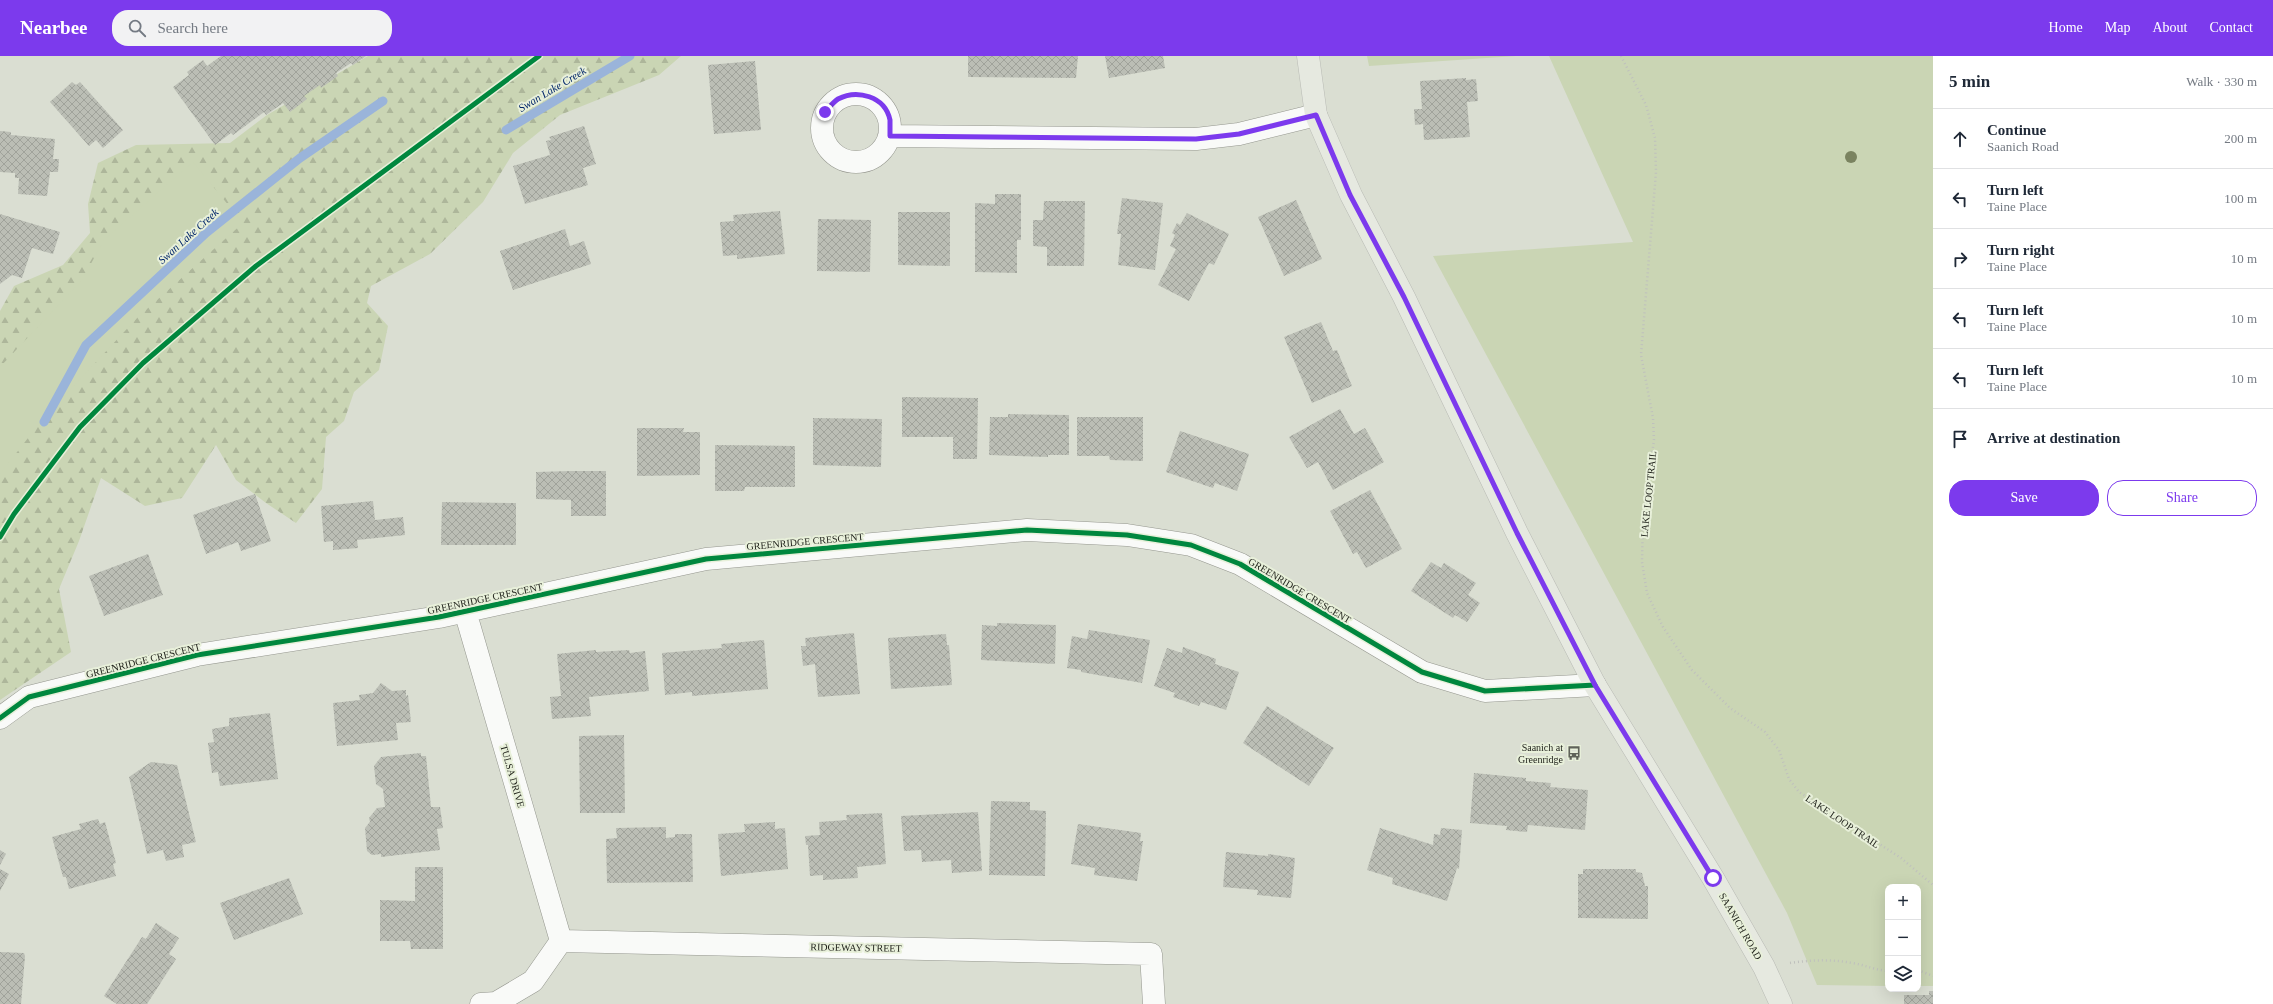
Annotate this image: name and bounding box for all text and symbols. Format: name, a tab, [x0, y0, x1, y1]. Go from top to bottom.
search box	[112, 10, 392, 46]
text: Nearbee	[20, 17, 88, 38]
icon: search	[126, 17, 148, 39]
text: Search here	[158, 20, 228, 36]
text: Home	[2049, 20, 2083, 35]
text: Map	[2105, 20, 2130, 35]
text: About	[2152, 20, 2187, 35]
text: Contact	[2209, 20, 2253, 35]
water label: Swan Lake Creek	[516, 64, 589, 114]
text: 5 min	[1949, 72, 1990, 91]
text: Walk · 330 m	[2186, 74, 2257, 89]
route end	[816, 103, 834, 121]
text: Continue	[1987, 122, 2046, 138]
icon: ahead	[1949, 128, 1971, 150]
text: 200 m	[2224, 131, 2257, 146]
text: Saanich Road	[1987, 139, 2059, 154]
text: Turn left	[1987, 182, 2044, 198]
icon: left	[1949, 188, 1971, 210]
text: 100 m	[2224, 191, 2257, 206]
text: Taine Place	[1987, 199, 2047, 214]
water label: Swan Lake Creek	[156, 205, 221, 266]
text: Turn right	[1987, 242, 2054, 258]
icon: right	[1949, 248, 1971, 270]
text: 10 m	[2231, 251, 2257, 266]
text: Taine Place	[1987, 259, 2047, 274]
text: Turn left	[1987, 302, 2044, 318]
icon: left	[1949, 308, 1971, 330]
text: 10 m	[2231, 311, 2257, 326]
text: Taine Place	[1987, 319, 2047, 334]
text: Turn left	[1987, 362, 2044, 378]
icon: left	[1949, 368, 1971, 390]
text: 10 m	[2231, 371, 2257, 386]
text: Taine Place	[1987, 379, 2047, 394]
icon: arrive	[1949, 428, 1971, 450]
text: Arrive at destination	[1987, 430, 2120, 446]
street label: LAKE LOOP TRAIL	[1638, 450, 1658, 538]
button: Save	[1949, 480, 2099, 516]
button: Share	[2107, 480, 2257, 516]
street label: GREENRIDGE CRESCENT	[746, 531, 864, 552]
street label: GREENRIDGE CRESCENT	[1247, 555, 1353, 625]
street label: GREENRIDGE CRESCENT	[426, 581, 544, 616]
street label: GREENRIDGE CRESCENT	[85, 641, 201, 680]
place label: Saanich at Greenridge	[1518, 742, 1564, 765]
street label: TULSA DRIVE	[498, 744, 527, 809]
bus stop icon: Saanich at Greenridge	[1566, 745, 1582, 761]
street label: LAKE LOOP TRAIL	[1804, 793, 1882, 850]
route start	[1704, 869, 1722, 887]
map controls	[1885, 884, 1921, 992]
button: +	[1885, 884, 1921, 920]
street label: SAANICH ROAD	[1717, 891, 1764, 962]
button: −	[1885, 920, 1921, 956]
street label: RIDGEWAY STREET	[810, 941, 902, 954]
button: layers	[1885, 956, 1921, 992]

